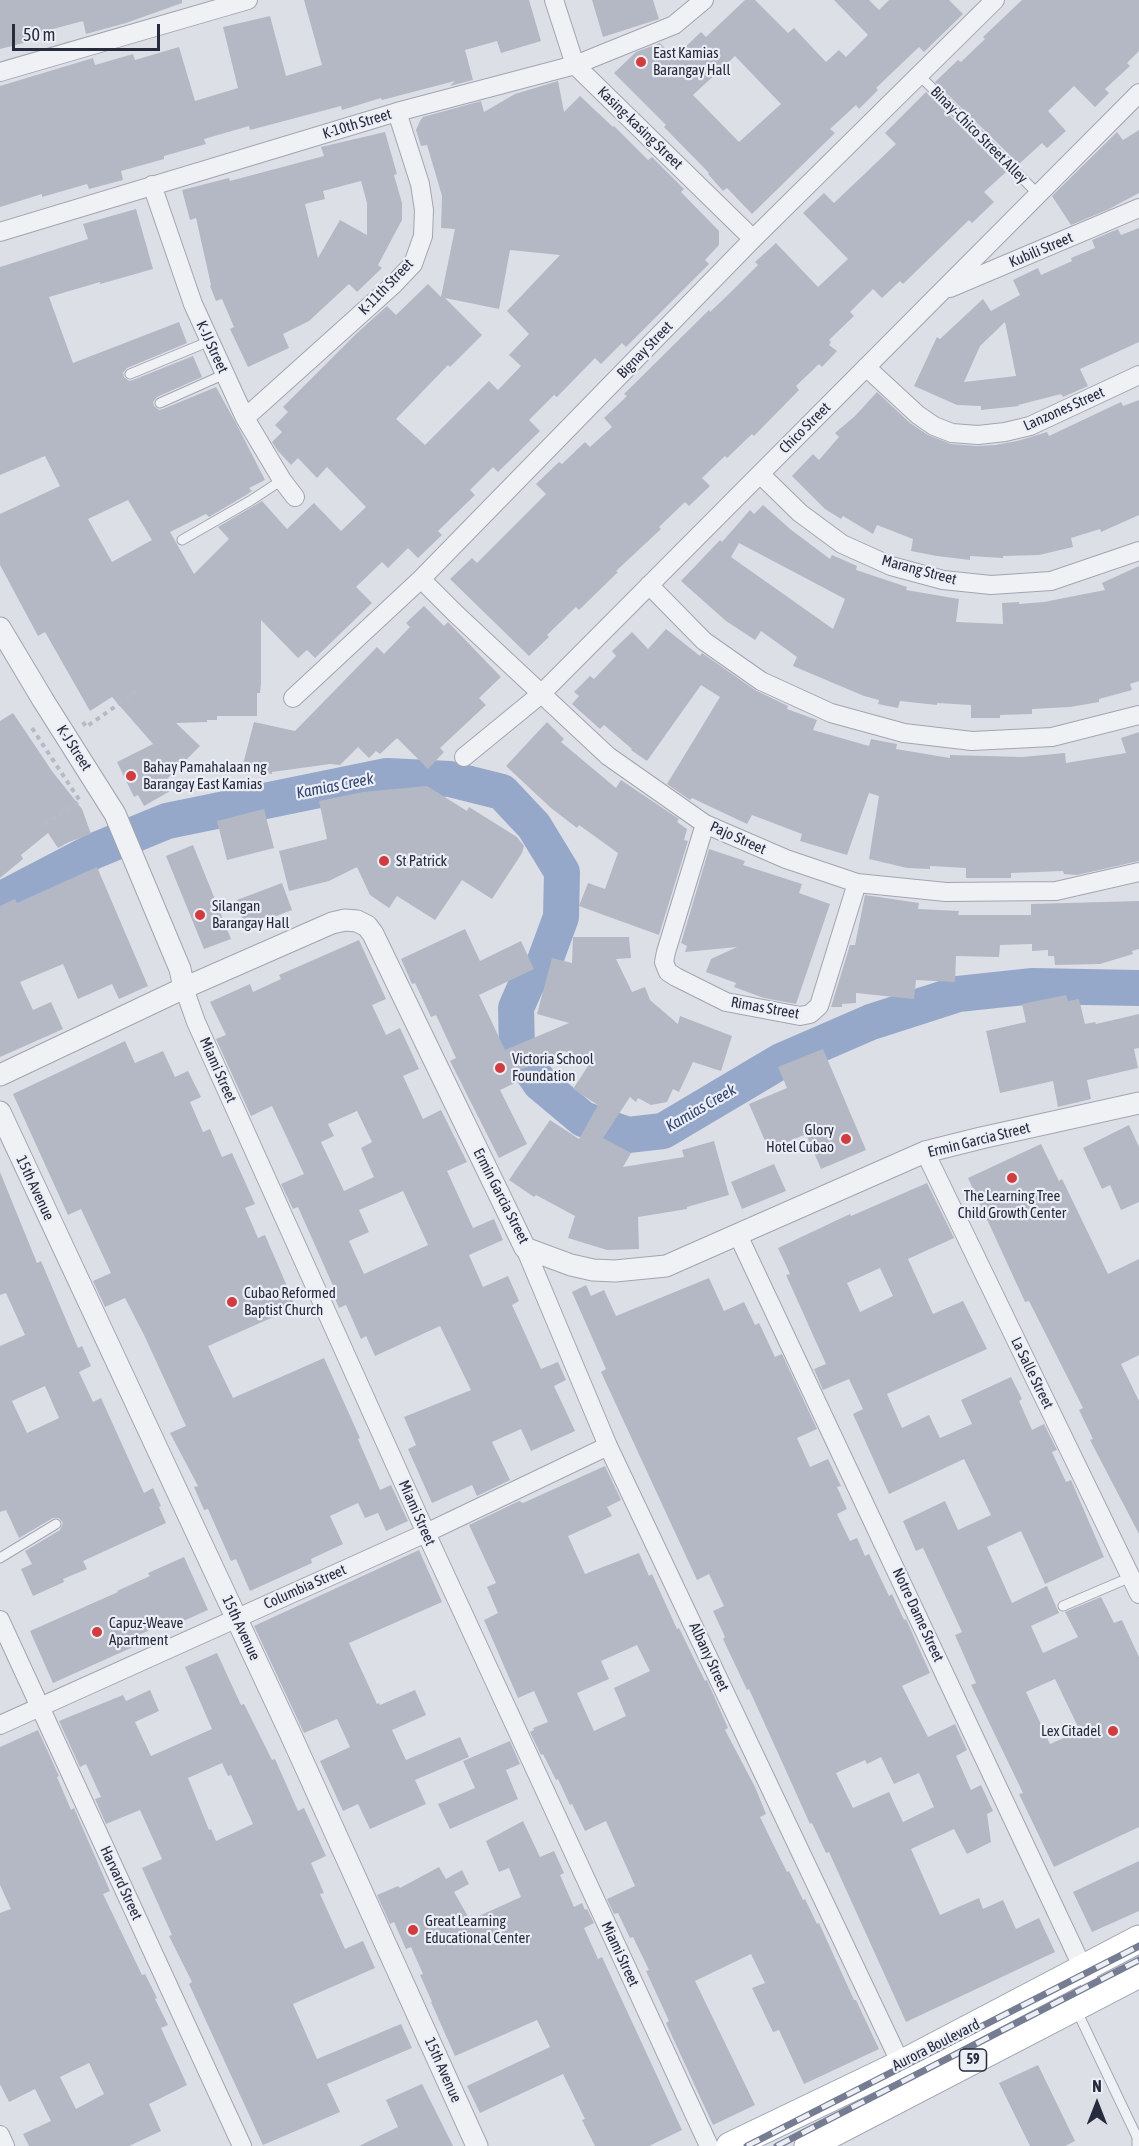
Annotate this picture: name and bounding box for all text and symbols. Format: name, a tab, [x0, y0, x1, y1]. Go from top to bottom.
scale bar	[15, 12, 164, 50]
text: 50 m	[23, 24, 55, 45]
place label: East Kamias Barangay Hall	[653, 44, 730, 79]
marker: East Kamias Barangay Hall	[634, 55, 648, 69]
street label: Kasing-kasing Street	[594, 83, 686, 173]
street label: Binay-Chico Street Alley	[927, 83, 1031, 187]
street label: K-10th Street	[320, 105, 394, 143]
street label: Kubili Street	[1006, 229, 1076, 271]
street label: K-11th Street	[355, 255, 417, 319]
street label: K-JJ Street	[192, 318, 232, 376]
street label: Bignay Street	[613, 318, 677, 382]
street label: Lanzones Street	[1021, 383, 1107, 435]
street label: Chico Street	[776, 399, 834, 457]
street label: Marang Street	[880, 551, 958, 589]
street label: K-J Street	[53, 722, 95, 774]
place label: Bahay Pamahalaan ng Barangay East Kamias	[143, 758, 267, 793]
marker: Bahay Pamahalaan ng Barangay East Kamias	[124, 769, 138, 783]
water label: Kamias Creek	[295, 769, 375, 803]
street label: Pajo Street	[707, 818, 769, 858]
place label: St Patrick	[396, 852, 447, 870]
marker: St Patrick	[377, 854, 391, 868]
place label: Silangan Barangay Hall	[212, 897, 289, 932]
marker: Silangan Barangay Hall	[193, 908, 207, 922]
street label: Rimas Street	[729, 993, 801, 1023]
street label: Miami Street	[196, 1035, 240, 1105]
place label: Victoria School Foundation	[512, 1050, 594, 1085]
marker: Victoria School Foundation	[493, 1061, 507, 1075]
water label: Kamias Creek	[662, 1080, 740, 1136]
street label: Ermin Garcia Street	[926, 1119, 1032, 1161]
place label: Glory Hotel Cubao	[766, 1121, 834, 1156]
marker: Glory Hotel Cubao	[839, 1132, 853, 1146]
street label: Ermin Garcia Street	[469, 1145, 533, 1247]
street label: 15th Avenue	[12, 1153, 58, 1223]
marker: The Learning Tree Child Growth Center	[1005, 1171, 1019, 1185]
place label: The Learning Tree Child Growth Center	[958, 1187, 1066, 1222]
place label: Cubao Reformed Baptist Church	[244, 1284, 336, 1319]
marker: Cubao Reformed Baptist Church	[225, 1295, 239, 1309]
street label: La Salle Street	[1007, 1334, 1057, 1412]
street label: Miami Street	[395, 1478, 439, 1548]
street label: Columbia Street	[261, 1561, 349, 1613]
street label: Notre Dame Street	[888, 1565, 948, 1665]
street label: 15th Avenue	[218, 1593, 264, 1663]
place label: Capuz-Weave Apartment	[109, 1614, 183, 1649]
street label: Albany Street	[685, 1620, 733, 1694]
marker: Capuz-Weave Apartment	[90, 1625, 104, 1639]
place label: Lex Citadel	[1041, 1722, 1101, 1740]
marker: Lex Citadel	[1106, 1724, 1120, 1738]
street label: Harvard Street	[96, 1843, 146, 1923]
place label: Great Learning Educational Center	[425, 1912, 530, 1947]
street label: Miami Street	[597, 1919, 643, 1989]
marker: Great Learning Educational Center	[406, 1923, 420, 1937]
street label: Aurora Boulevard	[889, 2015, 983, 2075]
street label: 15th Avenue	[421, 2035, 465, 2105]
road number: 59	[960, 2049, 986, 2071]
north arrow	[1067, 2074, 1127, 2134]
text: N	[1092, 2077, 1102, 2095]

